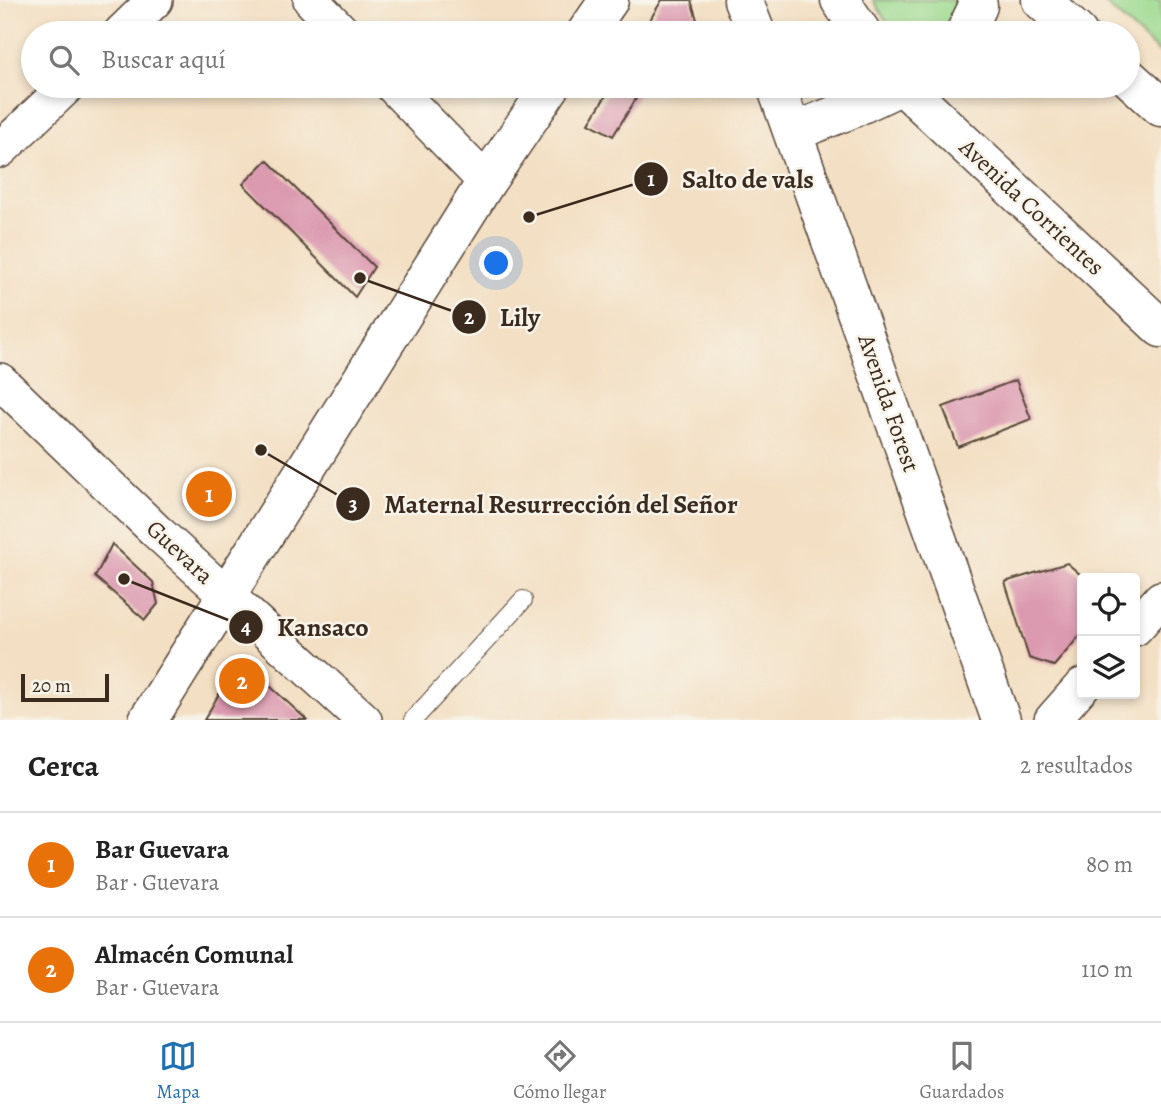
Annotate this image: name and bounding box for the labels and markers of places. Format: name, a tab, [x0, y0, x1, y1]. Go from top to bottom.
callout: Salto de vals	[633, 155, 828, 202]
callout: Lily	[451, 293, 554, 340]
pin: 1	[186, 468, 232, 520]
callout: Maternal Resurrección del Señor	[336, 480, 752, 527]
callout: Kansaco	[228, 603, 383, 650]
pin: 2	[219, 655, 265, 707]

